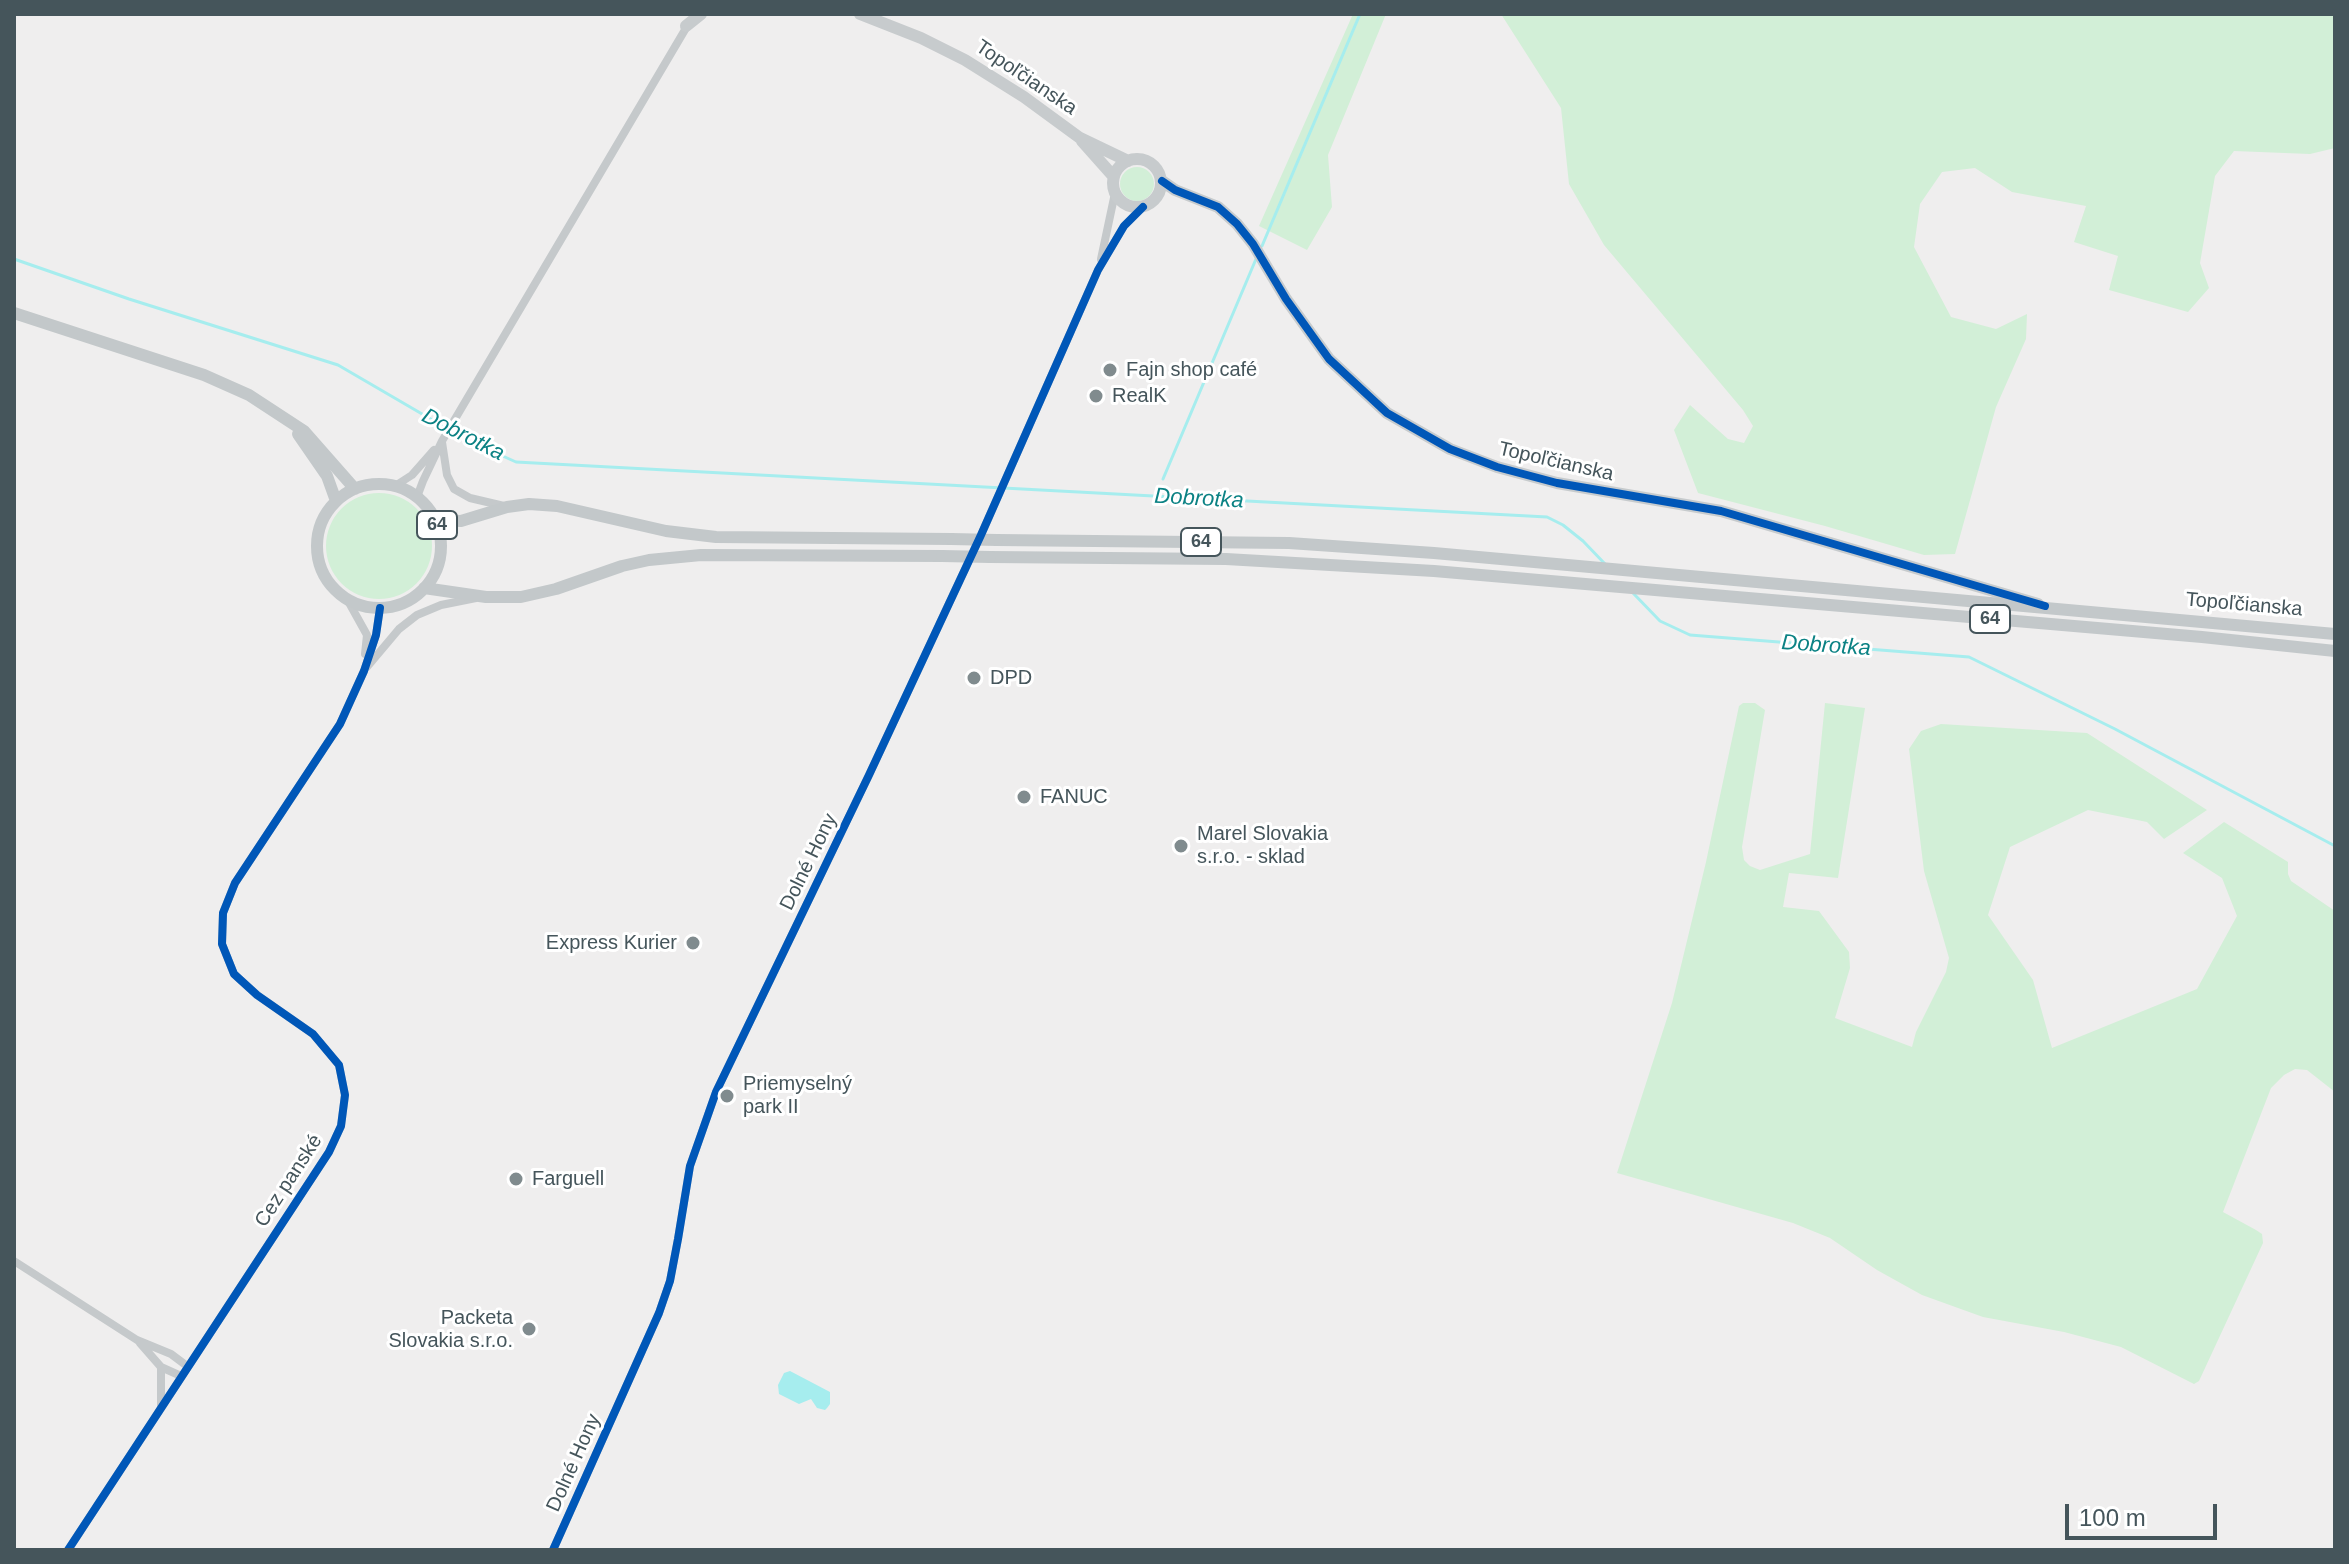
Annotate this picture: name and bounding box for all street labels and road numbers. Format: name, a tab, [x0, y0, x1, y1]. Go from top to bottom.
street label: Topoľčianska	[971, 35, 1081, 121]
street label: Topoľčianska	[1496, 437, 1616, 487]
road number: 64	[417, 511, 457, 539]
road number: 64	[1181, 528, 1221, 556]
street label: Topoľčianska	[2185, 588, 2303, 622]
road number: 64	[1970, 605, 2010, 633]
street label: Dolné Hony	[775, 810, 843, 914]
street label: Cez panské	[250, 1130, 328, 1232]
street label: Dolné Hony	[542, 1410, 606, 1516]

